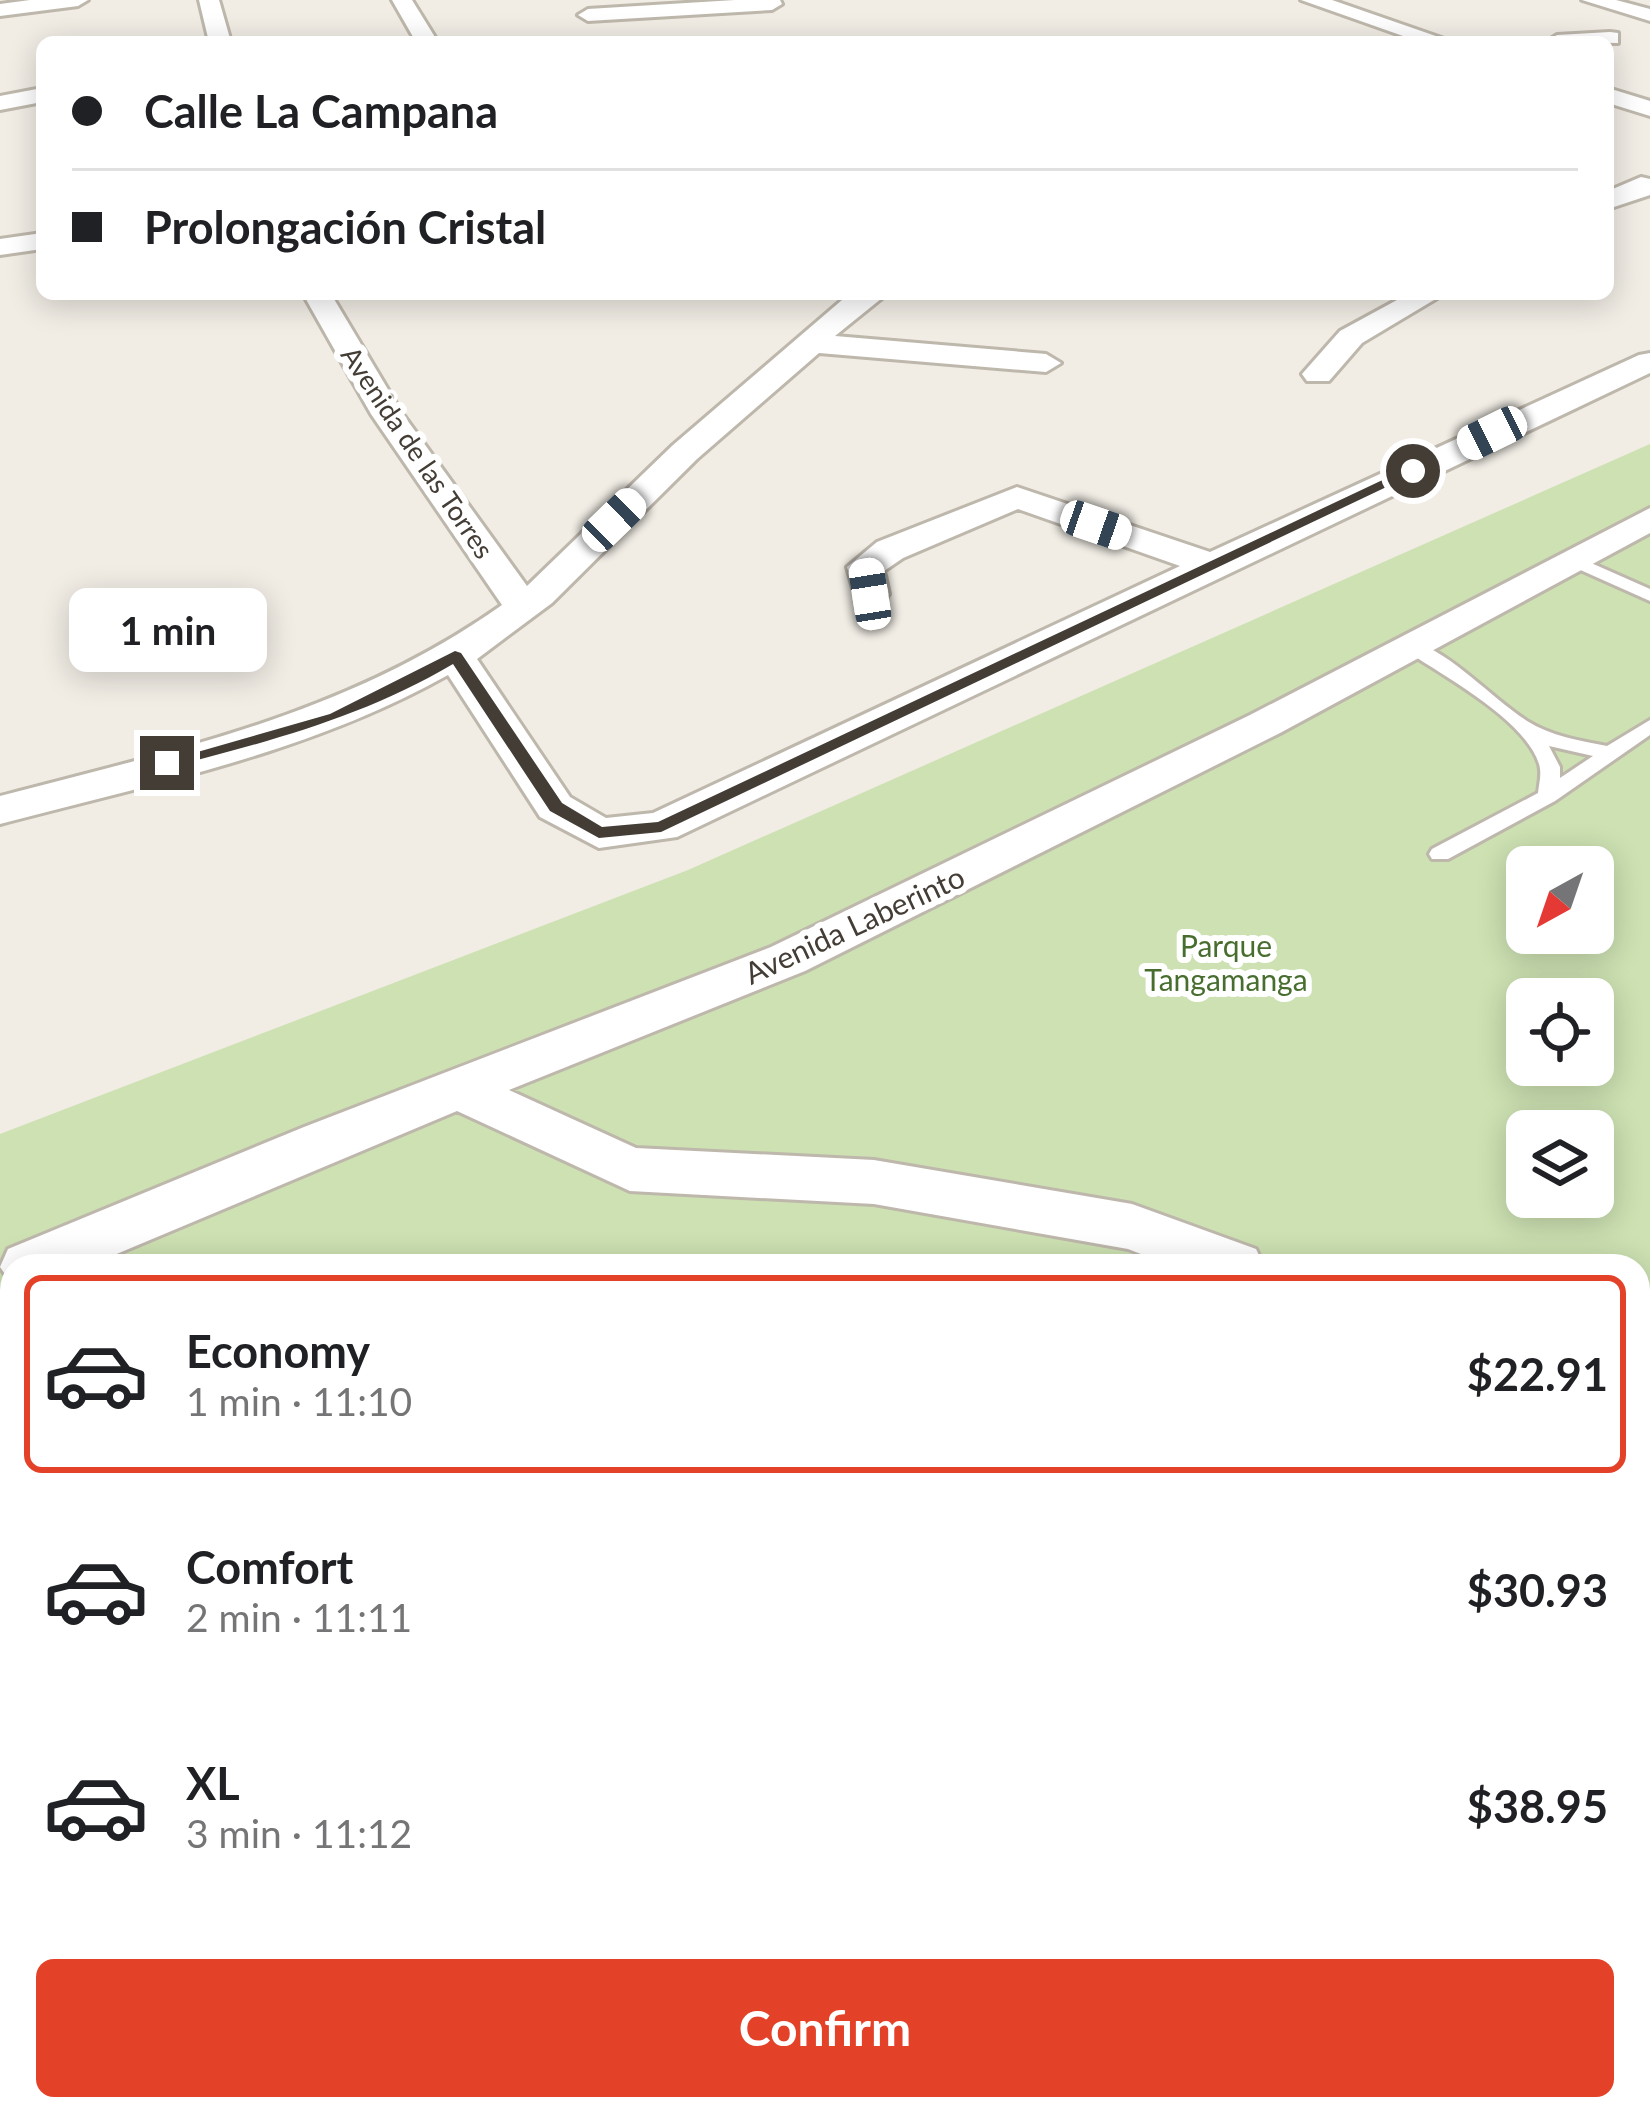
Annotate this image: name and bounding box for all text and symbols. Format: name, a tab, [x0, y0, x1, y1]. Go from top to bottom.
text: Calle La Campana	[144, 84, 498, 138]
text: Prolongación Cristal	[144, 200, 546, 254]
street label: Avenida de las Torres	[335, 340, 501, 564]
car	[1452, 401, 1532, 465]
route start	[1386, 444, 1440, 498]
car	[576, 482, 652, 558]
car	[1056, 496, 1136, 554]
car	[847, 556, 893, 632]
callout: 1 min	[68, 589, 266, 673]
text: 1 min	[120, 607, 216, 653]
route end	[140, 736, 194, 790]
north arrow	[1506, 846, 1614, 954]
map controls	[1506, 846, 1614, 1218]
street label: Avenida Laberinto	[738, 857, 970, 991]
park label: Parque Tangamanga	[1144, 927, 1308, 997]
button: locate	[1506, 978, 1614, 1086]
button: layers	[1506, 1110, 1614, 1218]
icon: car	[42, 1320, 150, 1428]
text: Economy	[186, 1324, 370, 1378]
text: $22.91	[1467, 1347, 1608, 1401]
text: 1 min · 11:10	[186, 1378, 412, 1424]
icon: car	[42, 1536, 150, 1644]
text: Comfort	[186, 1540, 353, 1594]
text: $30.93	[1467, 1563, 1608, 1617]
text: 2 min · 11:11	[186, 1594, 412, 1640]
icon: car	[42, 1752, 150, 1860]
text: XL	[186, 1756, 240, 1810]
text: $38.95	[1467, 1779, 1608, 1833]
text: 3 min · 11:12	[186, 1810, 412, 1856]
button: Confirm	[36, 1959, 1614, 2097]

